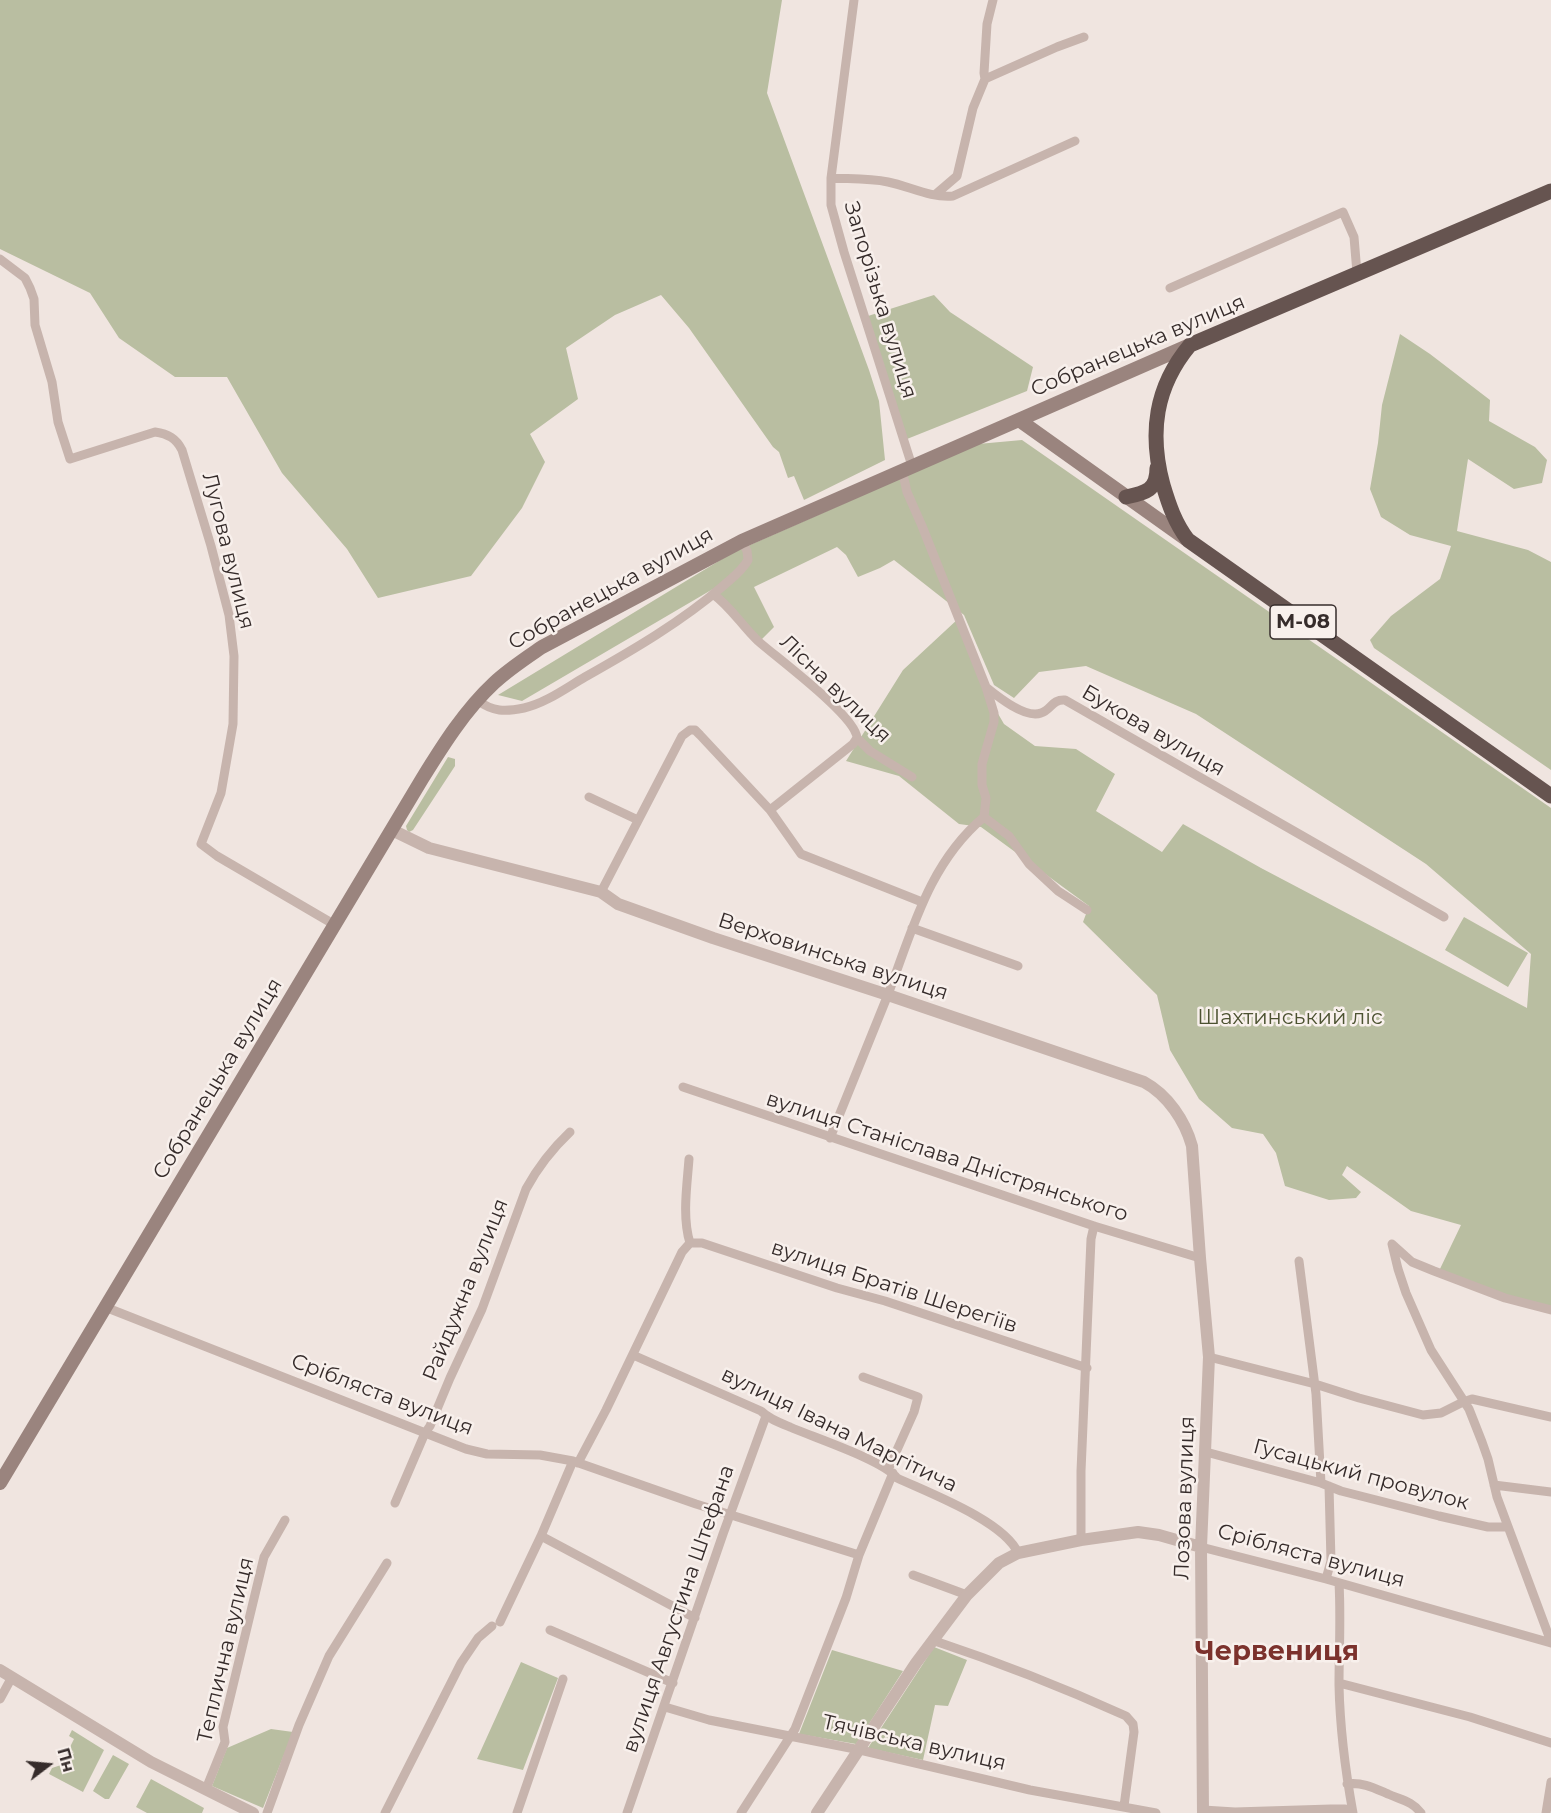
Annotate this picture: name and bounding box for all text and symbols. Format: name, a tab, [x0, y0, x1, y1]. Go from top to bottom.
street label: Запорізька вулиця	[838, 199, 922, 401]
street label: Собранецька вулиця	[1027, 289, 1249, 403]
street label: Лугова вулиця	[196, 470, 260, 632]
street label: Собранецька вулиця	[504, 522, 718, 656]
road number: М-08	[1270, 605, 1336, 639]
street label: Лісна вулиця	[774, 630, 896, 748]
street label: Букова вулиця	[1077, 680, 1229, 782]
street label: Верховинська вулиця	[715, 908, 951, 1006]
street label: Собранецька вулиця	[148, 974, 288, 1184]
park label: Шахтинський ліс	[1197, 1005, 1383, 1031]
street label: вулиця Станіслава Дністрянського	[763, 1086, 1131, 1228]
street label: Райдужна вулиця	[418, 1195, 514, 1385]
street label: вулиця Братів Шерегіїв	[768, 1235, 1020, 1339]
street label: Срібляста вулиця	[287, 1349, 477, 1441]
street label: вулиця Івана Маргітича	[717, 1362, 961, 1498]
street label: Лозова вулиця	[1170, 1416, 1200, 1580]
street label: Гусацький провулок	[1250, 1434, 1472, 1516]
street label: вулиця Августина Штефана	[618, 1462, 740, 1756]
street label: Срібляста вулиця	[1214, 1519, 1408, 1593]
street label: Теплична вулиця	[192, 1555, 260, 1745]
district label: Червениця	[1195, 1636, 1359, 1668]
street label: Тячівська вулиця	[820, 1710, 1008, 1776]
north arrow	[18, 1735, 78, 1795]
text: Пн	[53, 1746, 78, 1774]

